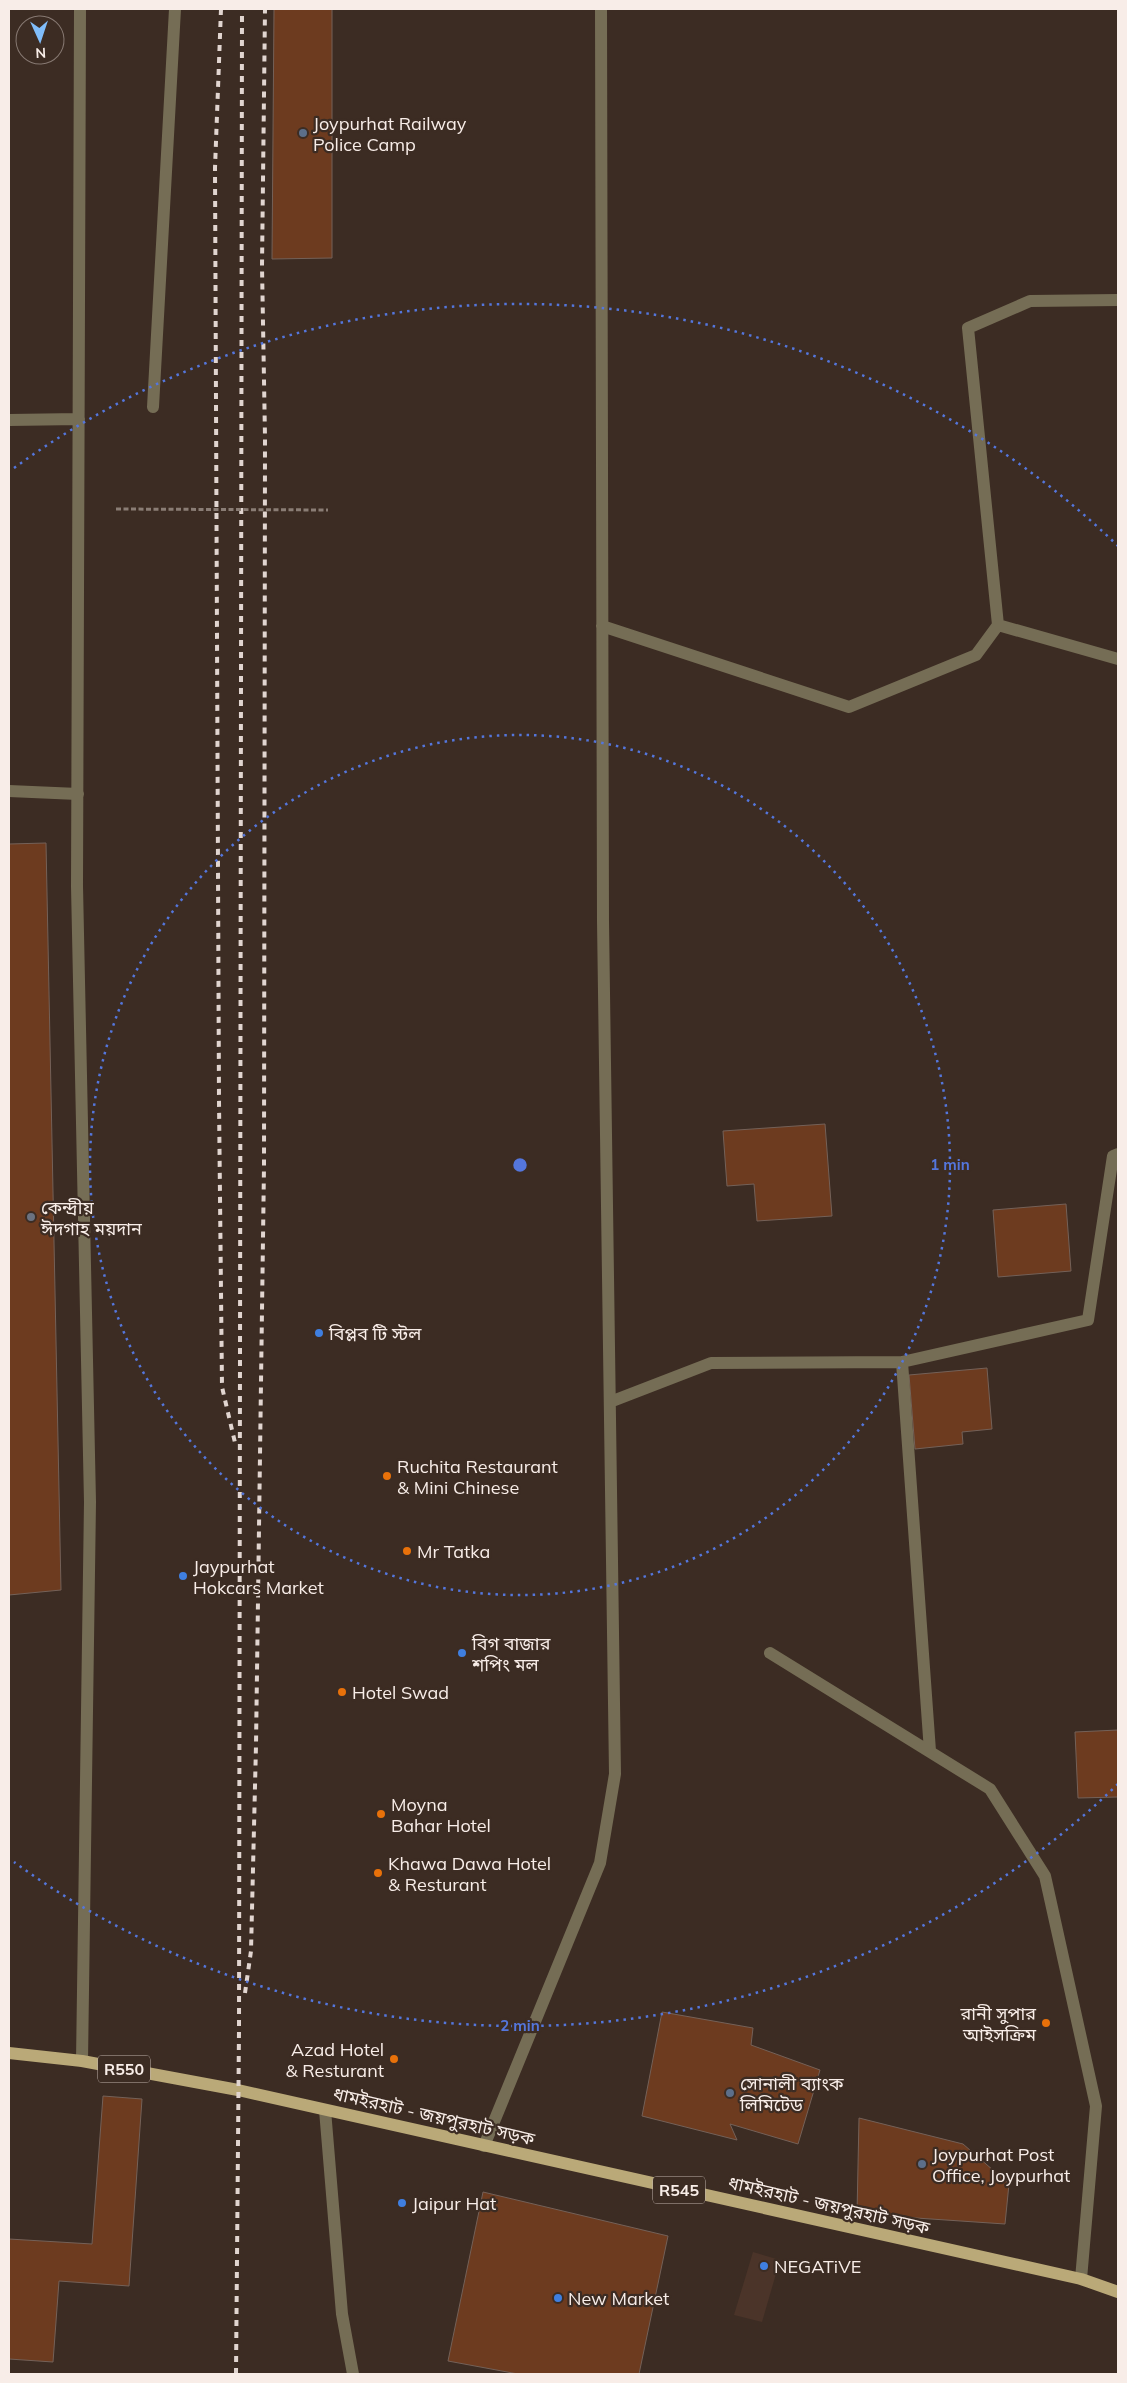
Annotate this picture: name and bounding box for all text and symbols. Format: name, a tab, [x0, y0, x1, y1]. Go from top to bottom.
north arrow	[15, 15, 65, 65]
text: N	[35, 44, 46, 62]
place label: Joypurhat Railway Police Camp	[313, 112, 467, 156]
marker: Joypurhat Railway Police Camp	[297, 127, 309, 139]
text: 1 min	[930, 1155, 970, 1174]
centre of rings	[511, 1156, 529, 1174]
place label: কেন্দ্রীয় ঈদগাহ ময়দান	[40, 1196, 143, 1240]
marker: কেন্দ্রীয় ঈদগাহ ময়দান	[25, 1211, 37, 1223]
place label: বিপ্লব টি স্টল	[328, 1322, 422, 1345]
marker: বিপ্লব টি স্টল	[313, 1327, 325, 1339]
place label: Ruchita Restaurant & Mini Chinese	[397, 1455, 558, 1499]
marker: Ruchita Restaurant & Mini Chinese	[381, 1470, 393, 1482]
place label: Mr Tatka	[417, 1540, 490, 1563]
marker: Mr Tatka	[401, 1545, 413, 1557]
place label: Jaypurhat Hokcars Market	[193, 1555, 324, 1599]
marker: Jaypurhat Hokcars Market	[177, 1570, 189, 1582]
place label: বিগ বাজার শপিং মল	[471, 1632, 551, 1676]
marker: বিগ বাজার শপিং মল	[456, 1647, 468, 1659]
place label: Hotel Swad	[352, 1681, 449, 1704]
marker: Hotel Swad	[336, 1686, 348, 1698]
place label: Moyna Bahar Hotel	[391, 1793, 491, 1837]
marker: Moyna Bahar Hotel	[375, 1808, 387, 1820]
place label: Khawa Dawa Hotel & Resturant	[388, 1852, 551, 1896]
marker: Khawa Dawa Hotel & Resturant	[372, 1867, 384, 1879]
place label: রানী সুপার আইসক্রিম	[960, 2002, 1037, 2046]
text: 2 min	[500, 2016, 540, 2035]
marker: রানী সুপার আইসক্রিম	[1040, 2017, 1052, 2029]
place label: Azad Hotel & Resturant	[286, 2038, 384, 2082]
marker: Azad Hotel & Resturant	[388, 2053, 400, 2065]
road number: R550	[98, 2056, 150, 2082]
place label: সোনালী ব্যাংক লিমিটেড	[739, 2072, 844, 2116]
street label: ধামইরহাট - জয়পুরহাট সড়ক	[331, 2082, 537, 2150]
marker: সোনালী ব্যাংক লিমিটেড	[724, 2087, 736, 2099]
place label: Joypurhat Post Office, Joypurhat	[932, 2143, 1070, 2187]
marker: Joypurhat Post Office, Joypurhat	[916, 2158, 928, 2170]
street label: ধামইরহাট - জয়পুরহাট সড়ক	[726, 2171, 932, 2239]
road number: R545	[653, 2176, 705, 2204]
place label: Jaipur Hat	[412, 2192, 496, 2215]
marker: Jaipur Hat	[396, 2197, 408, 2209]
place label: NEGATiVE	[774, 2255, 861, 2278]
marker: NEGATiVE	[758, 2260, 770, 2272]
place label: New Market	[568, 2287, 669, 2310]
marker: New Market	[552, 2292, 564, 2304]

